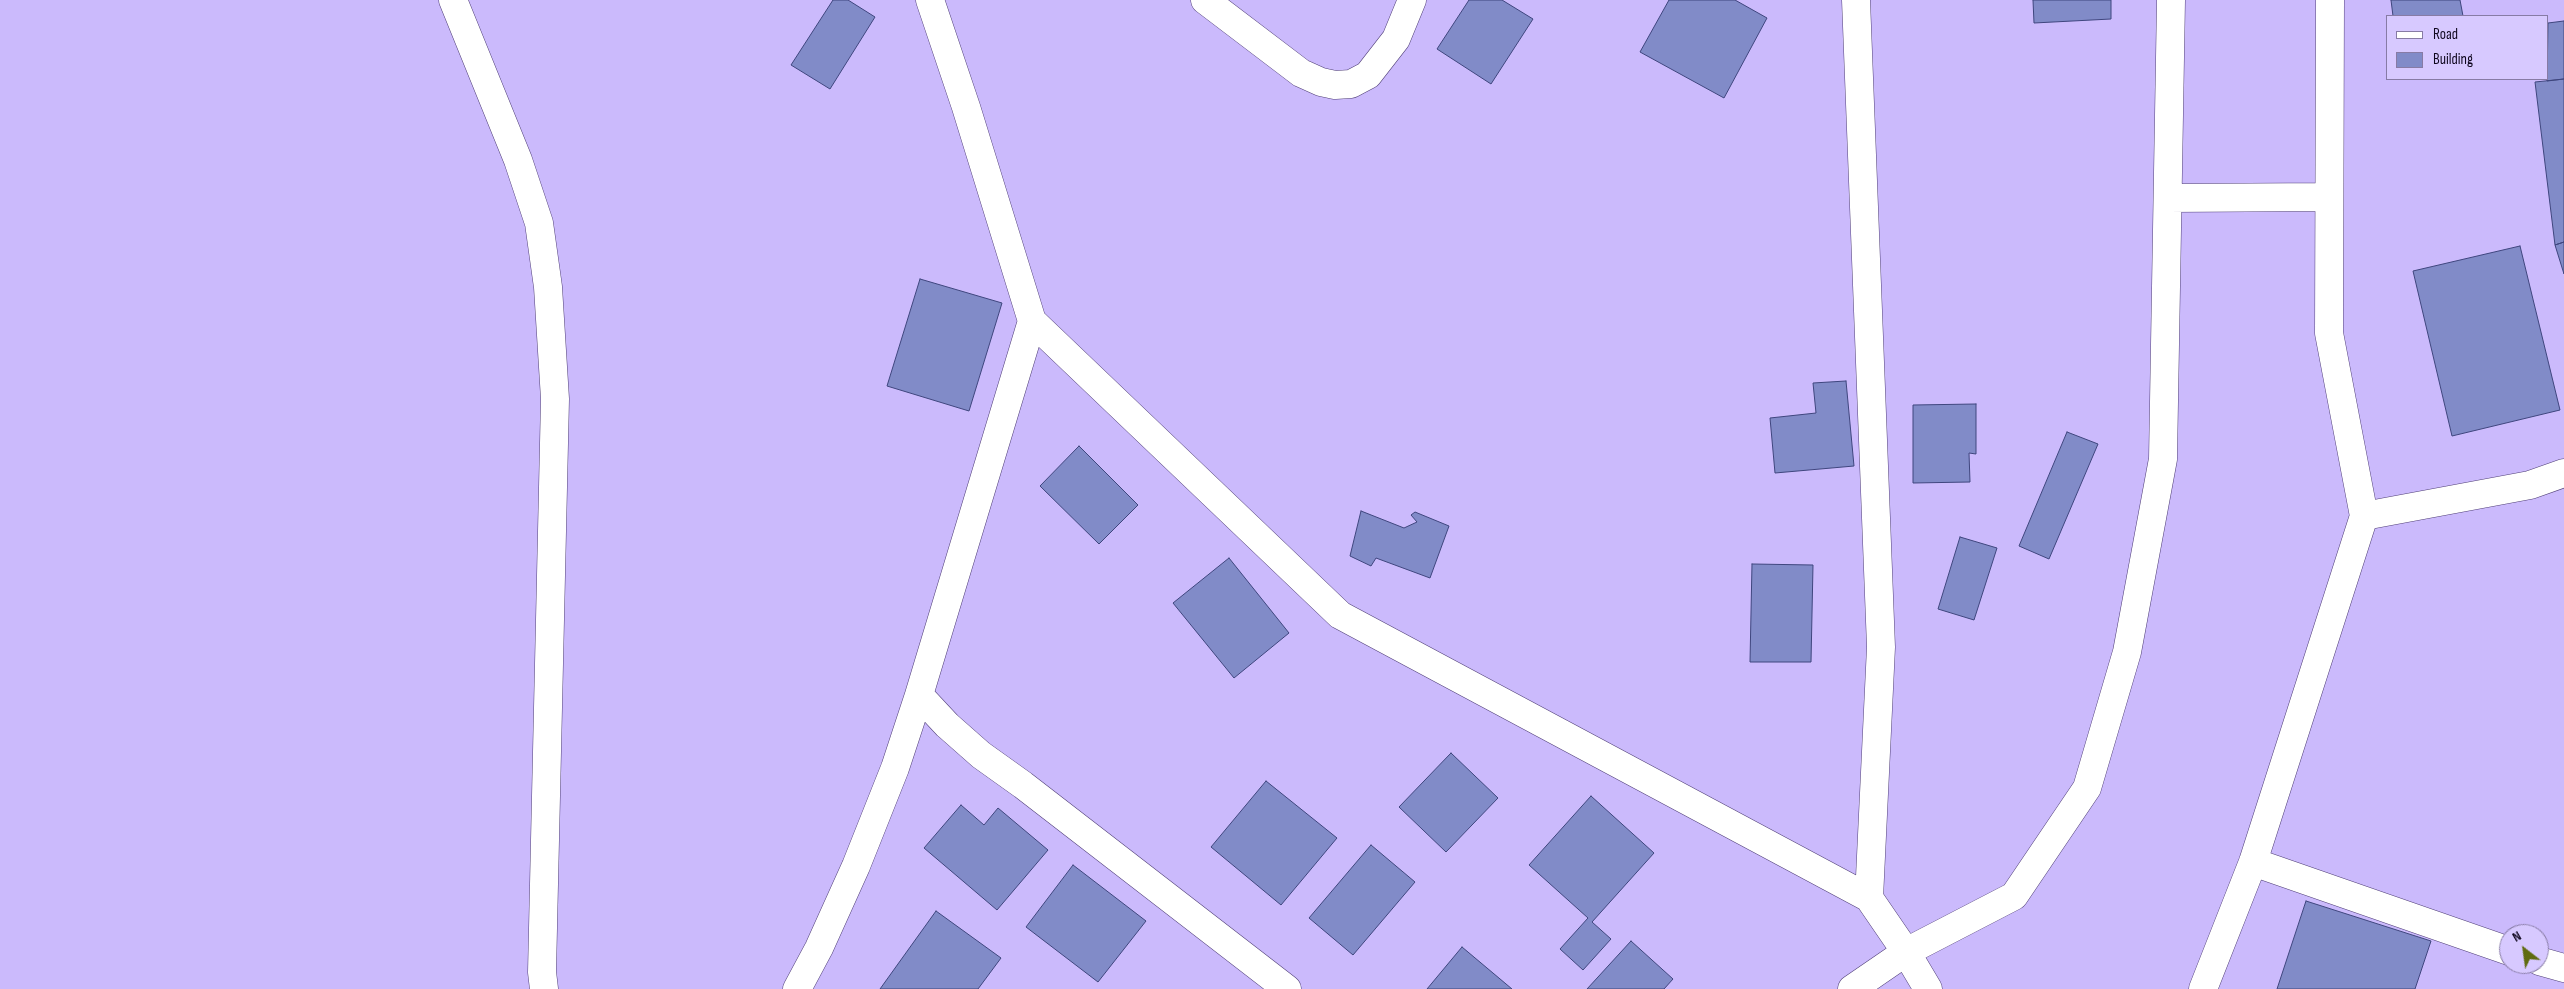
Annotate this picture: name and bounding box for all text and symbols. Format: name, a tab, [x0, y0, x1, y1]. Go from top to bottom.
legend	[2386, 15, 2549, 80]
text: Road	[2433, 25, 2458, 44]
text: Building	[2433, 50, 2473, 69]
north arrow	[2499, 924, 2549, 974]
text: N	[2509, 927, 2524, 946]

